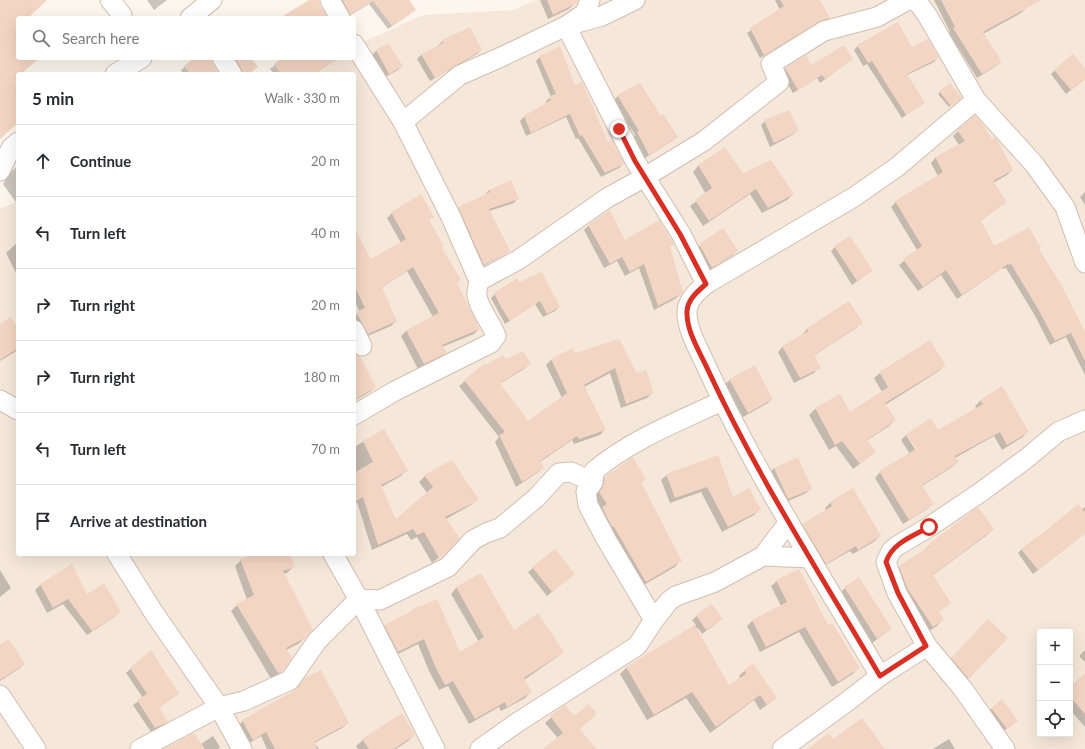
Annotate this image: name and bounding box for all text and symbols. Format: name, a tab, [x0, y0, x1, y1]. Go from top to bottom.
search box	[16, 16, 356, 60]
icon: search	[30, 27, 52, 49]
text: Search here	[62, 29, 139, 47]
text: 5 min	[32, 88, 74, 109]
text: Walk · 330 m	[264, 90, 340, 106]
route end	[610, 120, 628, 138]
icon: ahead	[32, 150, 54, 172]
text: Continue	[70, 152, 131, 170]
text: 20 m	[311, 153, 340, 169]
icon: left	[32, 222, 54, 244]
text: Turn left	[70, 224, 126, 242]
text: 40 m	[311, 225, 340, 241]
icon: right	[32, 294, 54, 316]
text: Turn right	[70, 296, 135, 314]
text: 20 m	[311, 297, 340, 313]
icon: right	[32, 366, 54, 388]
text: Turn right	[70, 368, 135, 386]
text: 180 m	[303, 369, 340, 385]
icon: left	[32, 438, 54, 460]
text: Turn left	[70, 440, 126, 458]
text: 70 m	[311, 441, 340, 457]
icon: arrive	[32, 510, 54, 532]
text: Arrive at destination	[70, 512, 207, 530]
route start	[920, 518, 938, 536]
map controls	[1037, 629, 1073, 737]
button: +	[1037, 629, 1073, 665]
button: −	[1037, 665, 1073, 701]
button: locate	[1037, 701, 1073, 737]

